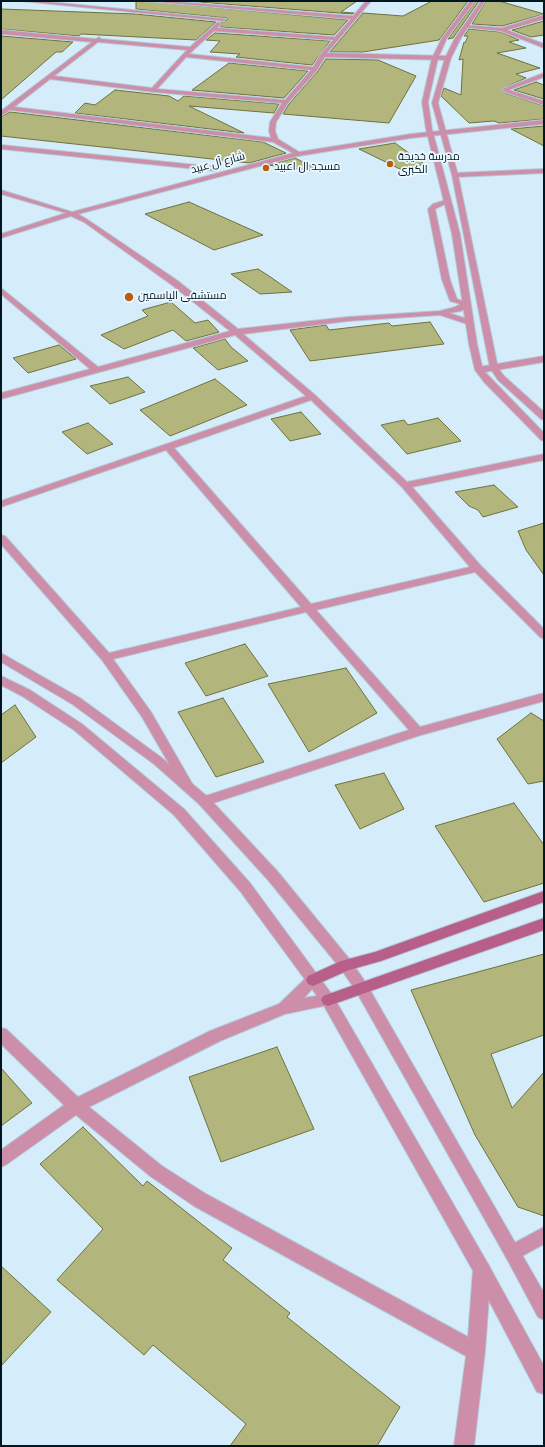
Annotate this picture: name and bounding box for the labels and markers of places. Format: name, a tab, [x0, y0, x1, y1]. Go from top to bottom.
place label: مدرسة خديجة الكبرى	[398, 151, 460, 177]
marker: مدرسة خديجة الكبرى	[385, 159, 395, 169]
place label: مسجد ال اعبيد	[274, 161, 340, 175]
marker: مسجد ال اعبيد	[261, 163, 271, 173]
place label: مستشفى الياسمين	[138, 290, 226, 304]
marker: مستشفى الياسمين	[123, 291, 135, 303]

